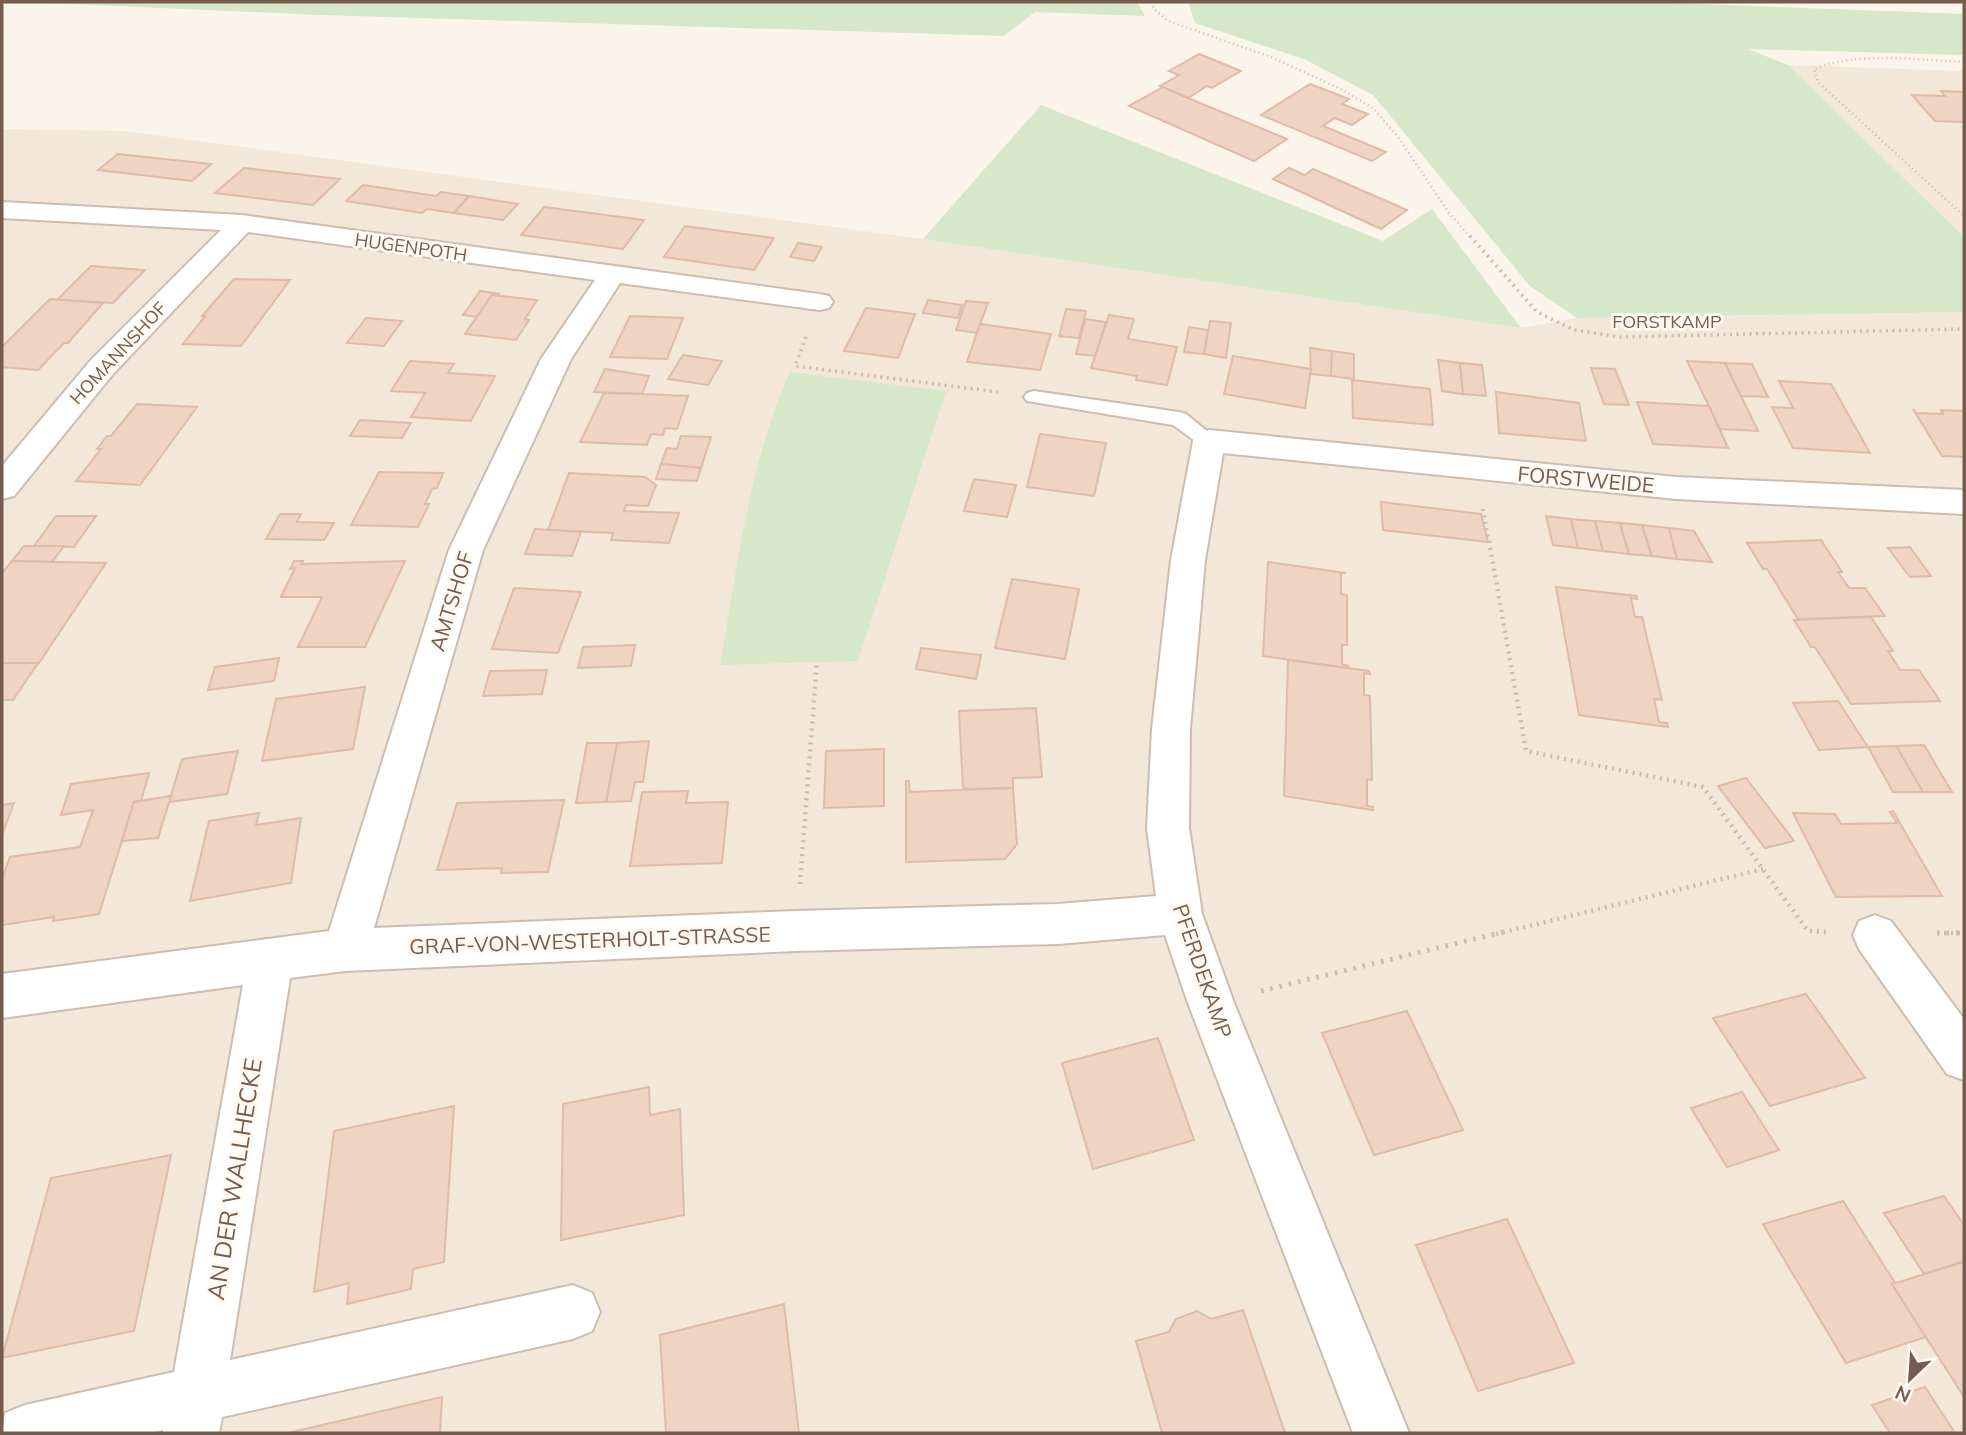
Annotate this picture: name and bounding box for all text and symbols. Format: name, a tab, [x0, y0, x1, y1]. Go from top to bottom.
street label: HUGENPOTH	[353, 228, 469, 266]
street label: HOMANNSHOF	[64, 297, 172, 409]
street label: FORSTKAMP	[1612, 310, 1722, 333]
street label: FORSTWEIDE	[1517, 460, 1655, 498]
street label: AMTSHOF	[424, 548, 479, 654]
street label: PFERDEKAMP	[1168, 900, 1238, 1042]
street label: GRAF-VON-WESTERHOLT-STRASSE	[409, 921, 771, 959]
street label: AN DER WALLHECKE	[200, 1056, 268, 1302]
north arrow	[1875, 1344, 1945, 1414]
text: N	[1891, 1380, 1914, 1408]

